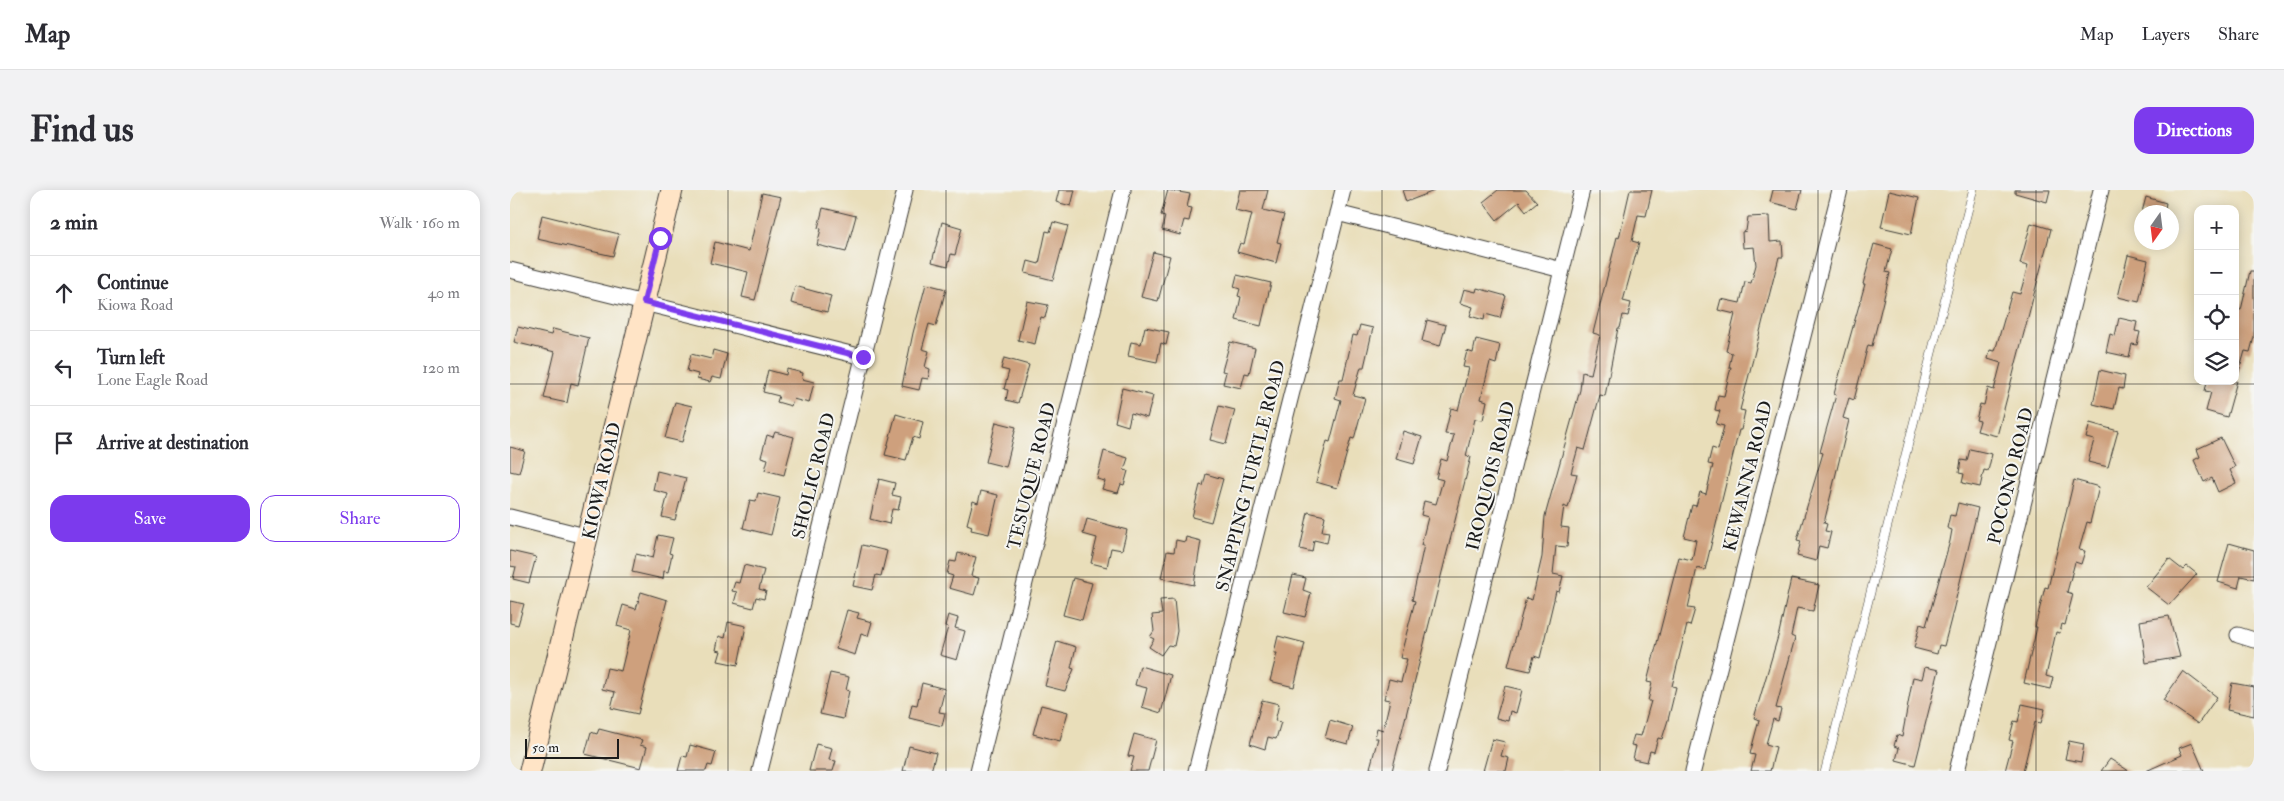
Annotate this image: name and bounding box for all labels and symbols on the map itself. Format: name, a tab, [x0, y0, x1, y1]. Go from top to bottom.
north arrow	[2134, 205, 2179, 250]
route start	[649, 227, 672, 250]
route end	[852, 346, 875, 369]
street label: SNAPPING TURTLE ROAD	[1211, 358, 1291, 594]
street label: KEWANNA ROAD	[1718, 398, 1778, 554]
street label: IROQUOIS ROAD	[1461, 399, 1521, 553]
street label: TESUQUE ROAD	[1003, 400, 1061, 552]
street label: POCONO ROAD	[1983, 405, 2039, 547]
street label: SHOLIC ROAD	[787, 410, 841, 542]
street label: KIOWA ROAD	[577, 420, 627, 542]
scale bar	[525, 736, 619, 759]

